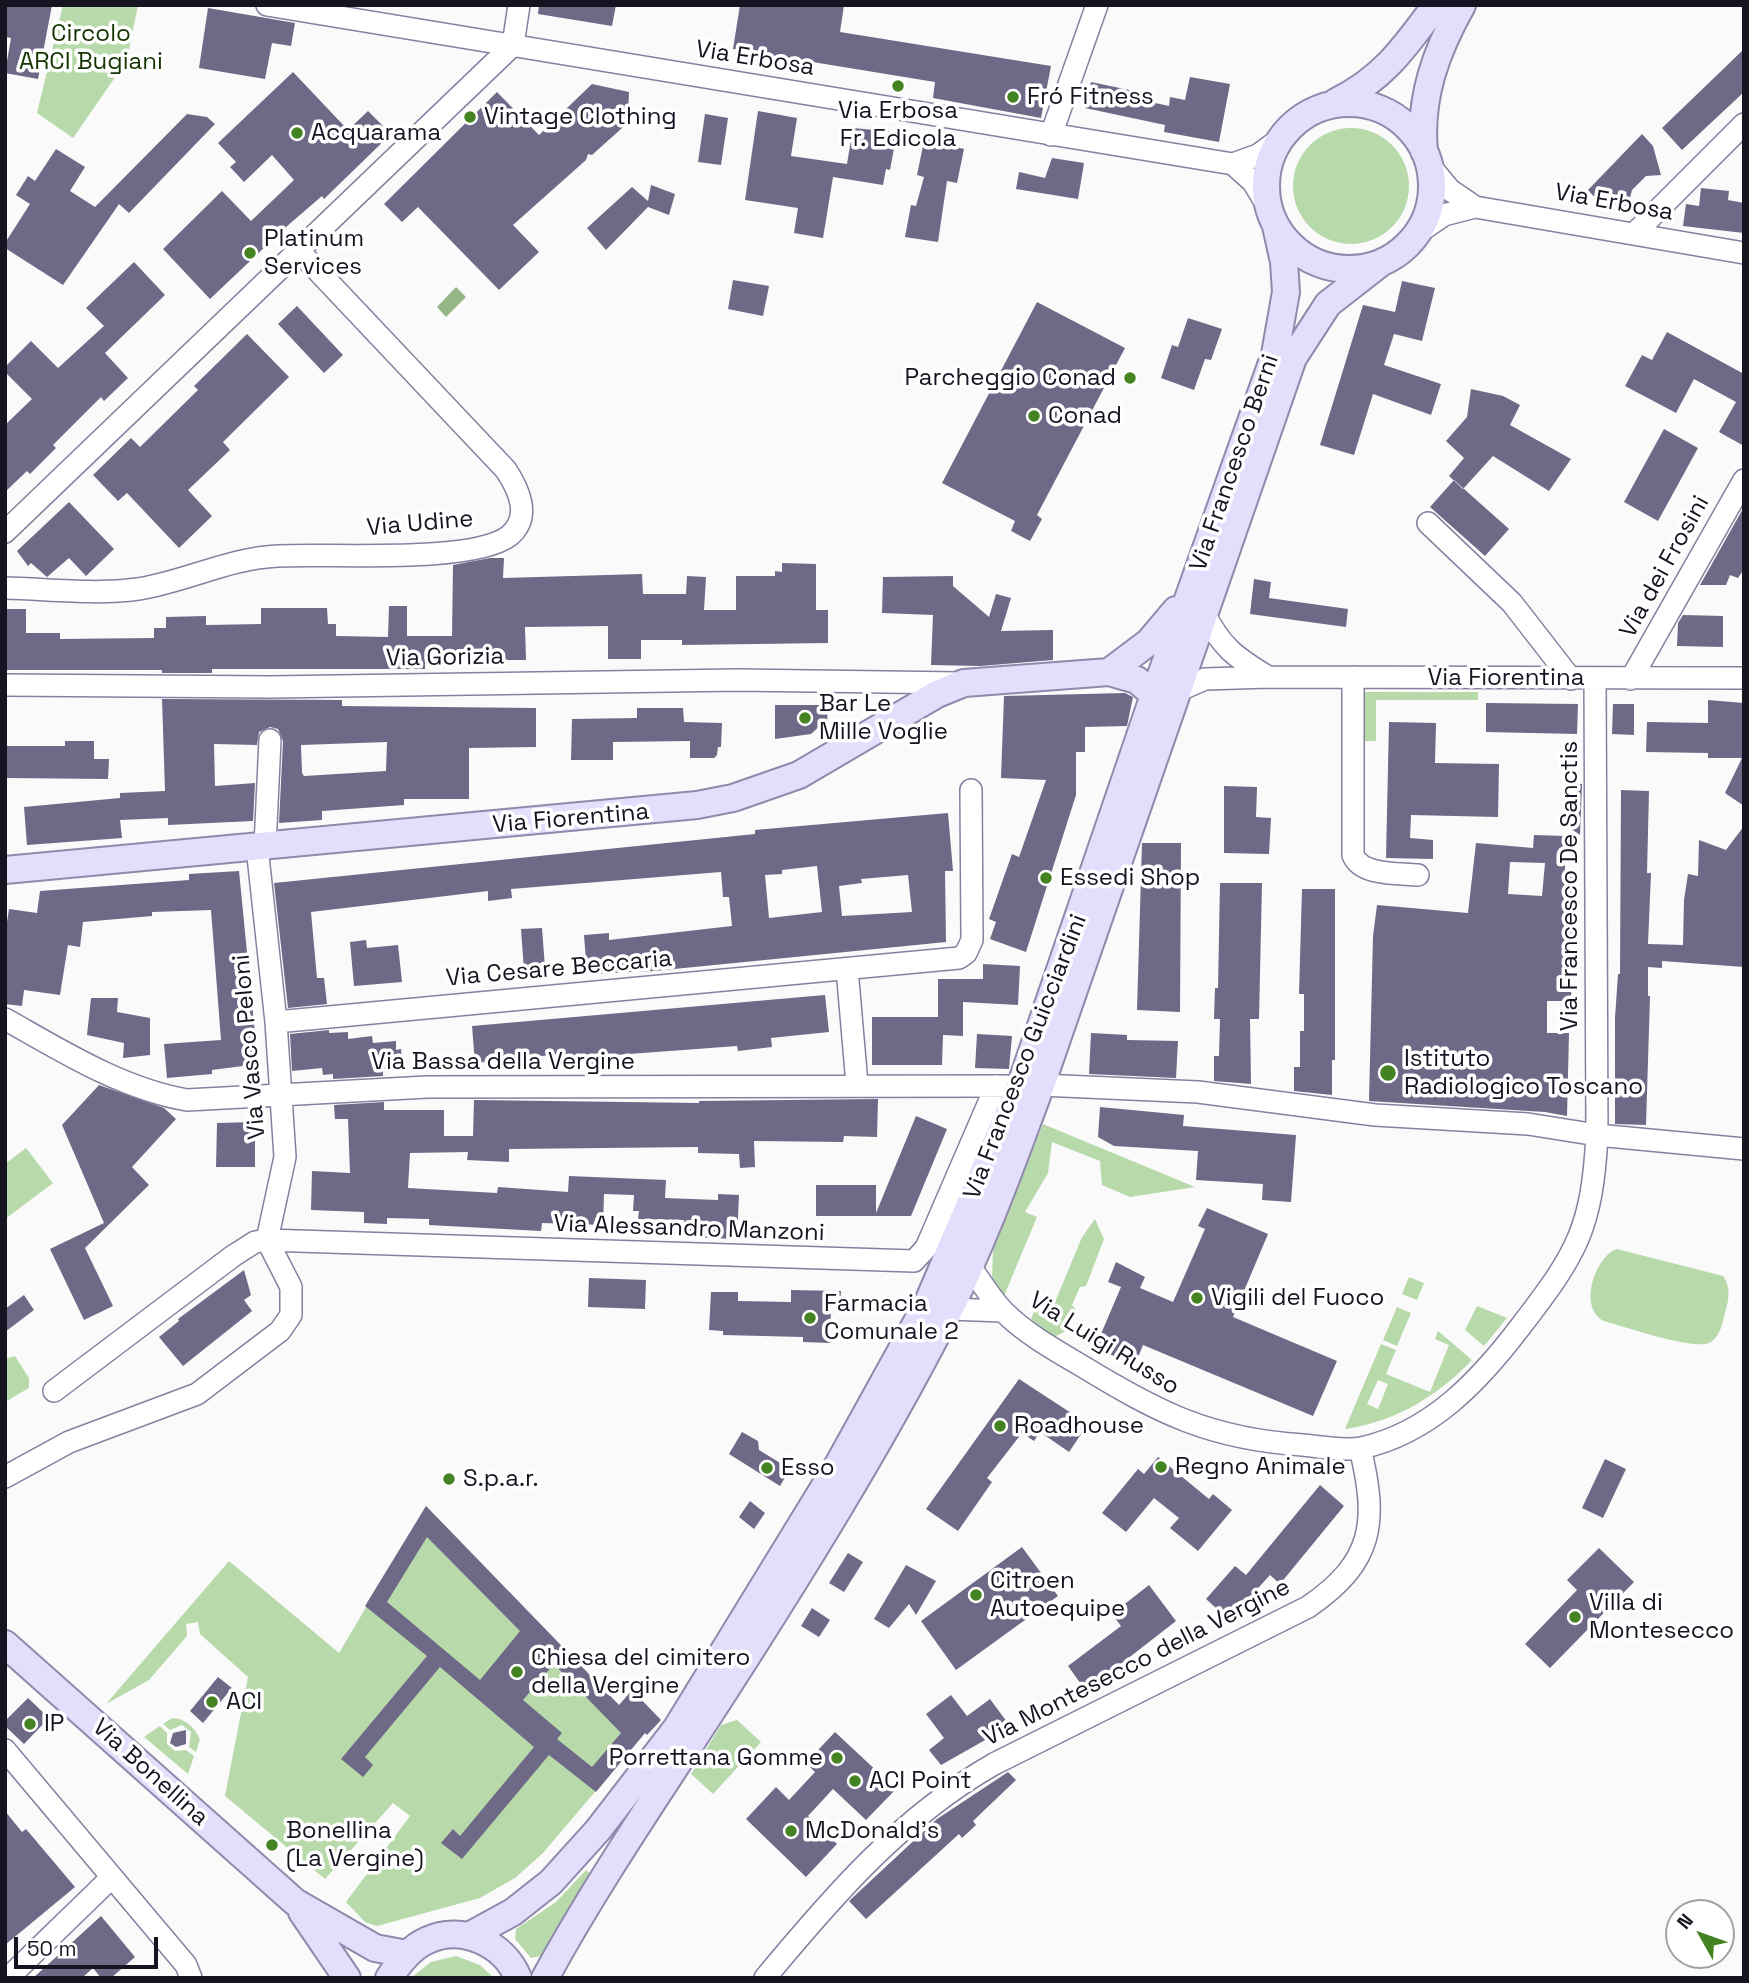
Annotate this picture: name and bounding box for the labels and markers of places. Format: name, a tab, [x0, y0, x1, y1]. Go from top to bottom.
marker: Via Erbosa Fr. Edicola	[890, 78, 906, 94]
place label: Fró Fitness	[1027, 83, 1154, 111]
marker: Fró Fitness	[1005, 89, 1021, 105]
place label: Via Erbosa Fr. Edicola	[838, 97, 958, 153]
place label: Vintage Clothing	[484, 103, 677, 131]
marker: Vintage Clothing	[462, 109, 478, 125]
place label: Acquarama	[311, 119, 441, 147]
marker: Acquarama	[289, 125, 305, 141]
place label: Platinum Services	[264, 225, 364, 281]
marker: Platinum Services	[242, 245, 258, 261]
place label: Parcheggio Conad	[905, 364, 1116, 392]
marker: Parcheggio Conad	[1122, 370, 1138, 386]
place label: Conad	[1048, 402, 1122, 430]
marker: Conad	[1026, 408, 1042, 424]
place label: Bar Le Mille Voglie	[819, 690, 948, 746]
marker: Bar Le Mille Voglie	[797, 710, 813, 726]
place label: Essedi Shop	[1060, 864, 1200, 892]
marker: Essedi Shop	[1038, 870, 1054, 886]
place label: Istituto Radiologico Toscano	[1404, 1045, 1643, 1101]
marker: Istituto Radiologico Toscano	[1378, 1063, 1398, 1083]
place label: Vigili del Fuoco	[1211, 1284, 1384, 1312]
place label: Farmacia Comunale 2	[824, 1290, 959, 1346]
marker: Vigili del Fuoco	[1189, 1290, 1205, 1306]
marker: Farmacia Comunale 2	[802, 1310, 818, 1326]
place label: Roadhouse	[1014, 1412, 1144, 1440]
marker: Roadhouse	[992, 1418, 1008, 1434]
place label: Regno Animale	[1175, 1453, 1346, 1481]
place label: Esso	[781, 1454, 835, 1482]
marker: Regno Animale	[1153, 1459, 1169, 1475]
marker: Esso	[759, 1460, 775, 1476]
place label: S.p.a.r.	[463, 1465, 539, 1493]
marker: S.p.a.r.	[441, 1471, 457, 1487]
place label: Citroen Autoequipe	[990, 1567, 1125, 1623]
marker: Citroen Autoequipe	[968, 1587, 984, 1603]
place label: Villa di Montesecco	[1589, 1589, 1734, 1645]
marker: Villa di Montesecco	[1567, 1609, 1583, 1625]
place label: Chiesa del cimitero della Vergine	[531, 1644, 750, 1700]
marker: Chiesa del cimitero della Vergine	[509, 1664, 525, 1680]
place label: ACI	[226, 1688, 262, 1716]
marker: ACI	[204, 1694, 220, 1710]
place label: IP	[44, 1710, 64, 1738]
marker: IP	[22, 1716, 38, 1732]
place label: Porrettana Gomme	[609, 1744, 823, 1772]
marker: Porrettana Gomme	[829, 1750, 845, 1766]
place label: ACI Point	[869, 1767, 971, 1795]
marker: ACI Point	[847, 1773, 863, 1789]
place label: Bonellina (La Vergine)	[286, 1817, 424, 1873]
place label: McDonald's	[805, 1817, 939, 1845]
marker: McDonald's	[783, 1823, 799, 1839]
marker: Bonellina (La Vergine)	[264, 1837, 280, 1853]

